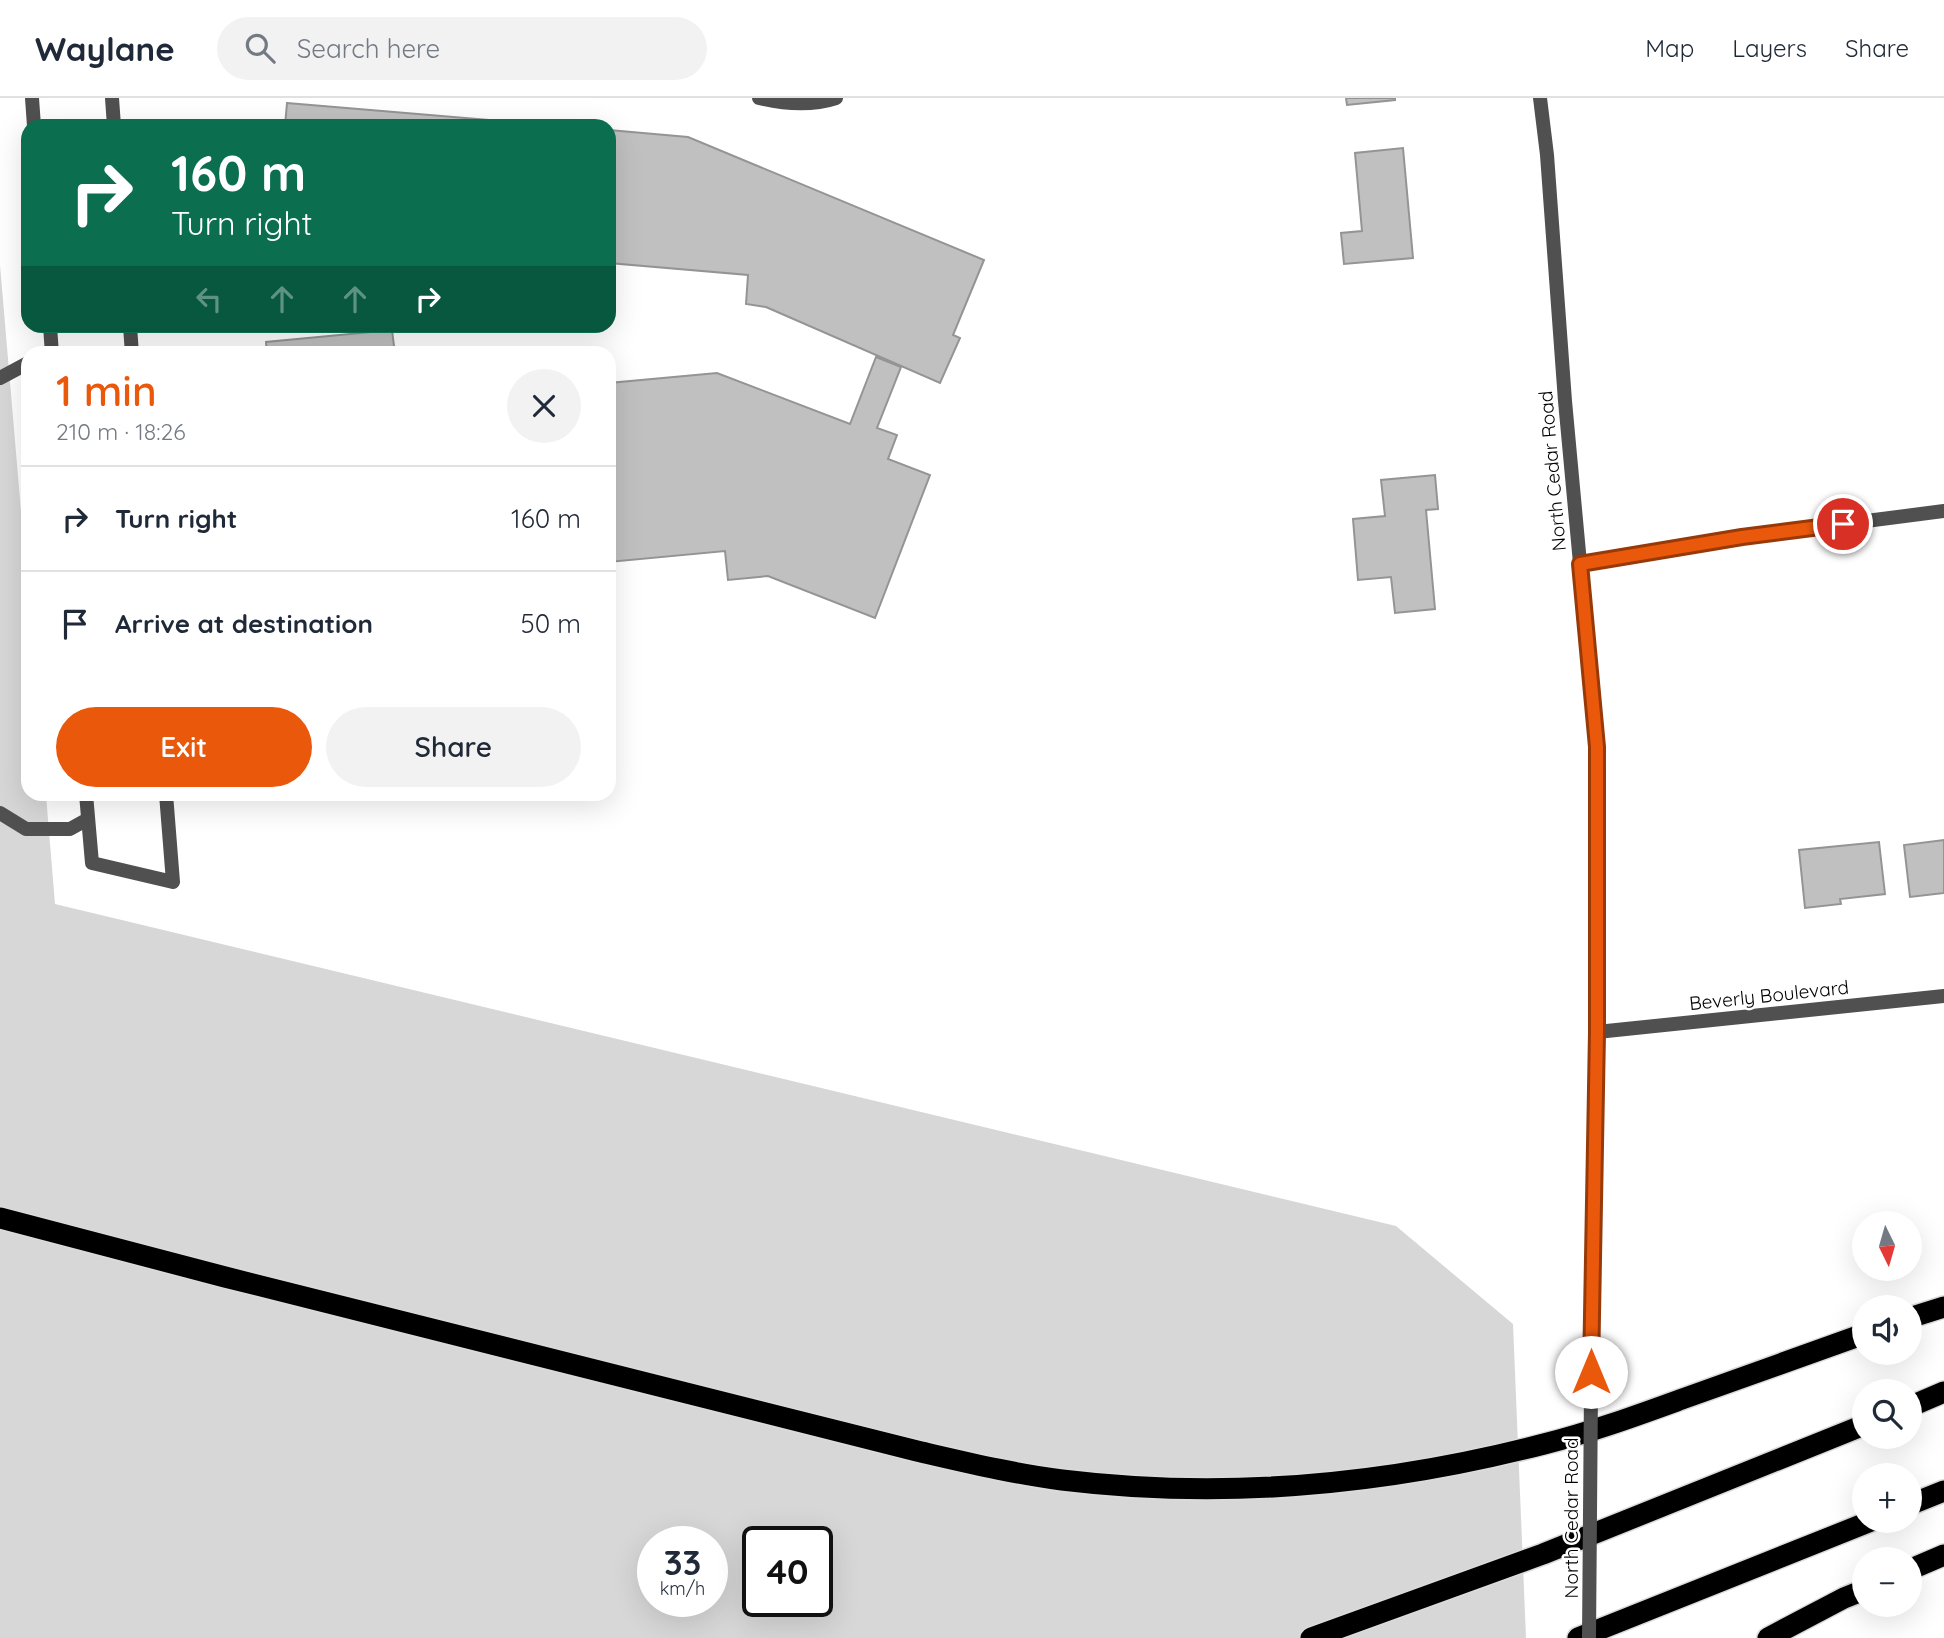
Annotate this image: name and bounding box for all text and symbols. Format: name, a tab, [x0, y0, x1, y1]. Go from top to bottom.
search box	[217, 17, 707, 80]
text: Waylane	[35, 28, 175, 69]
icon: search	[241, 29, 279, 67]
text: Search here	[297, 32, 440, 65]
text: Map	[1645, 33, 1694, 63]
text: Layers	[1732, 33, 1807, 63]
text: Share	[1845, 33, 1909, 63]
text: 160 m	[171, 142, 306, 203]
icon: right	[56, 147, 147, 238]
text: Turn right	[171, 203, 312, 243]
icon: left	[190, 280, 228, 318]
icon: ahead	[263, 280, 301, 318]
icon: ahead	[336, 280, 374, 318]
icon: right	[409, 280, 447, 318]
text: 1 min	[56, 364, 157, 417]
button: close	[507, 369, 581, 443]
street label: North Cedar Road	[1533, 390, 1571, 552]
text: 210 m · 18:26	[56, 417, 186, 446]
pin	[1813, 494, 1873, 554]
icon: right	[56, 500, 94, 538]
text: Turn right	[115, 502, 237, 535]
text: 160 m	[511, 502, 581, 535]
icon: arrive	[1824, 505, 1862, 543]
icon: arrive	[56, 605, 94, 643]
text: Arrive at destination	[115, 607, 373, 640]
text: 50 m	[521, 607, 581, 640]
button: Exit	[56, 707, 312, 787]
button: Share	[326, 707, 581, 787]
street label: Beverly Boulevard	[1688, 975, 1850, 1015]
north arrow	[1852, 1211, 1922, 1281]
map controls	[1852, 1211, 1922, 1617]
button: sound	[1852, 1295, 1922, 1365]
position arrow	[1554, 1335, 1628, 1409]
button: search	[1852, 1379, 1922, 1449]
street label: North Cedar Road	[1559, 1438, 1583, 1598]
button: +	[1852, 1463, 1922, 1533]
speed limit sign: 40	[742, 1526, 833, 1617]
text: 33	[664, 1540, 701, 1584]
button: −	[1852, 1547, 1922, 1617]
text: km/h	[660, 1577, 705, 1600]

